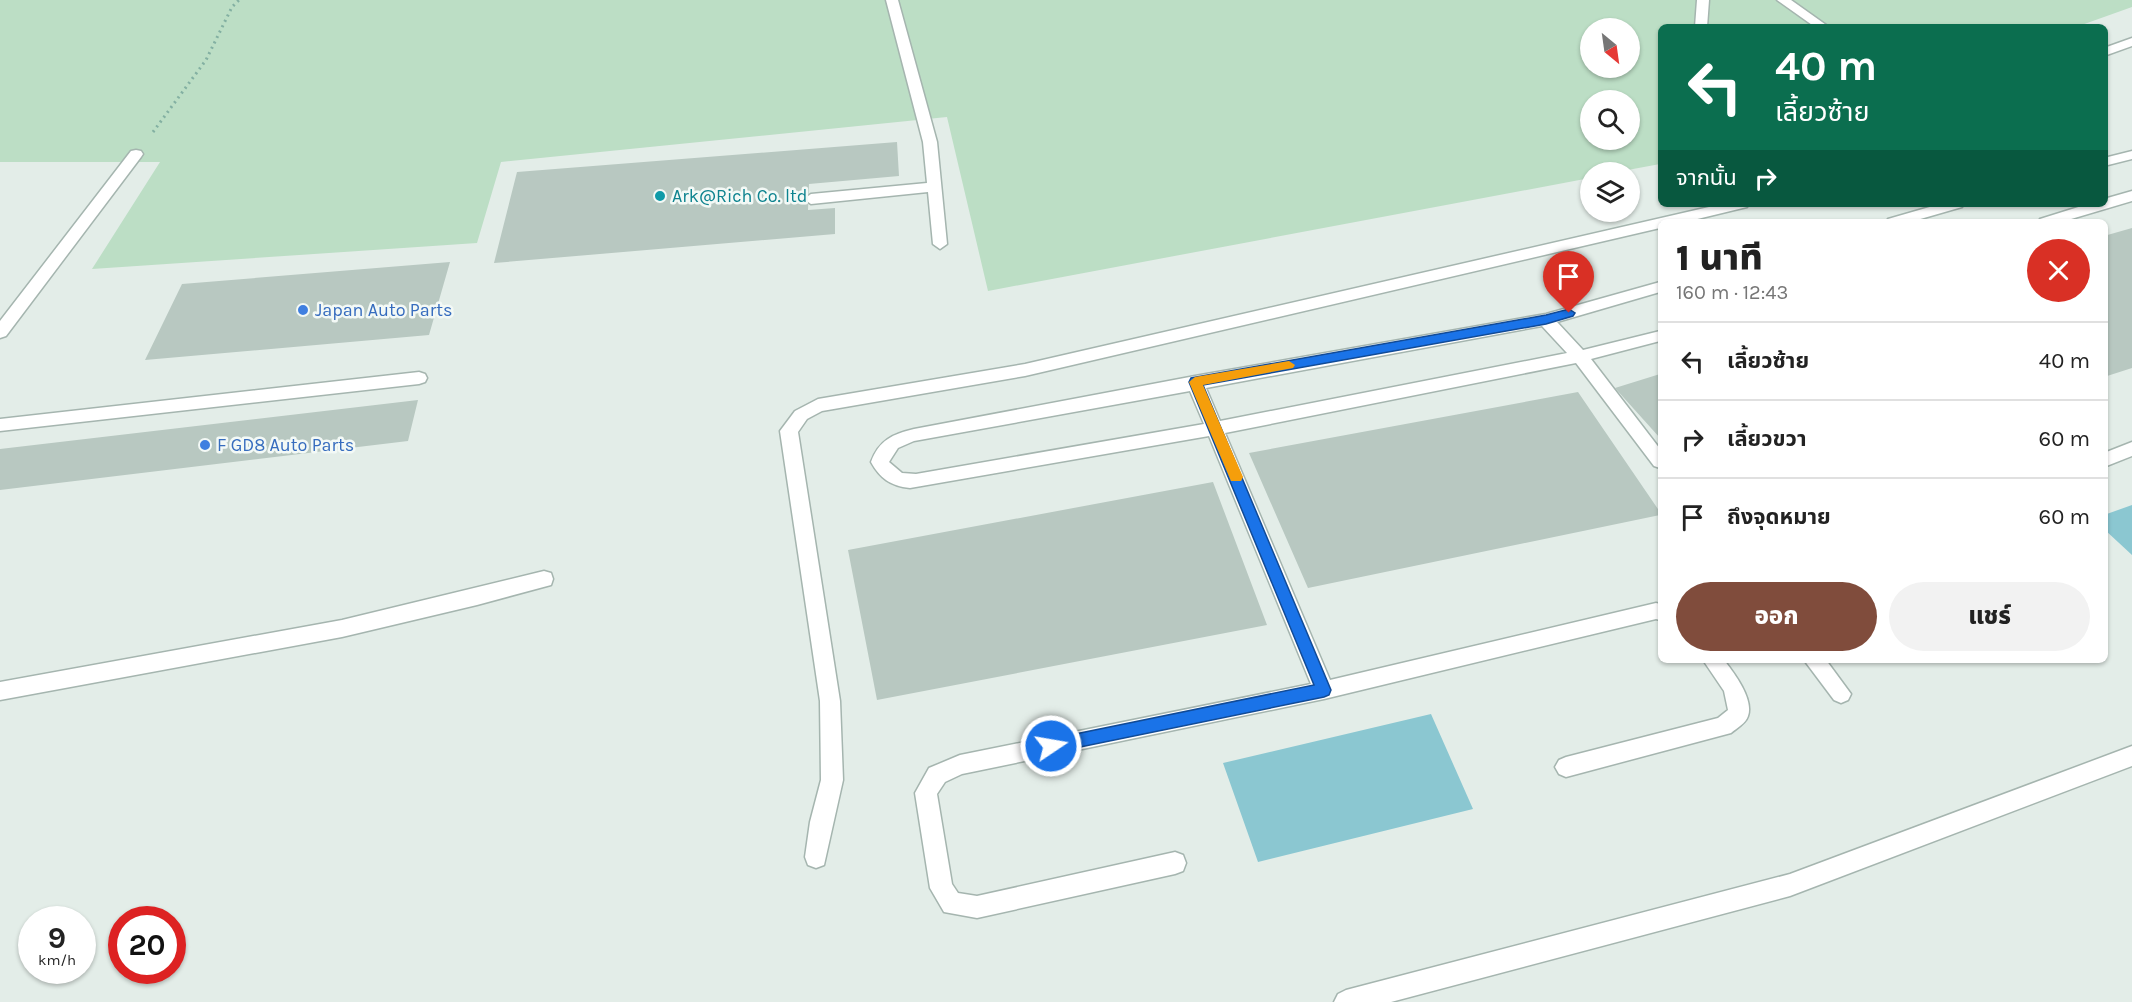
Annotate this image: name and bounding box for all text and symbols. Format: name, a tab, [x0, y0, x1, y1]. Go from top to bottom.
north arrow	[1580, 18, 1640, 78]
map controls	[1580, 18, 1640, 222]
text: 40 m	[1775, 41, 1877, 91]
icon: left	[1676, 48, 1754, 126]
button: search	[1580, 90, 1640, 150]
text: เลี้ยวซ้าย	[1775, 96, 1869, 128]
button: layers	[1580, 162, 1640, 222]
icon: right	[1749, 162, 1782, 195]
text: จากนั้น	[1676, 165, 1737, 191]
place label: Ark@Rich Co. ltd	[672, 185, 808, 207]
marker: Ark@Rich Co. ltd	[653, 189, 667, 203]
text: 1 นาที	[1676, 237, 1763, 279]
button: close	[2027, 239, 2090, 302]
pin	[1543, 251, 1594, 313]
icon: arrive	[1552, 260, 1585, 293]
text: 160 m · 12:43	[1676, 281, 1788, 304]
place label: Japan Auto Parts	[315, 299, 452, 321]
marker: Japan Auto Parts	[296, 303, 310, 317]
icon: left	[1676, 345, 1709, 378]
text: เลี้ยวซ้าย	[1727, 348, 1809, 374]
text: 40 m	[2039, 348, 2090, 374]
icon: right	[1676, 423, 1709, 456]
text: เลี้ยวขวา	[1727, 426, 1807, 452]
text: 60 m	[2039, 426, 2090, 452]
place label: F GD8 Auto Parts	[217, 434, 354, 456]
marker: F GD8 Auto Parts	[198, 438, 212, 452]
icon: arrive	[1676, 501, 1709, 534]
text: ถึงจุดหมาย	[1727, 504, 1831, 530]
text: 60 m	[2039, 504, 2090, 530]
button: ออก	[1676, 582, 1877, 651]
button: แชร์	[1889, 582, 2090, 651]
position arrow	[1019, 714, 1083, 778]
speed limit sign: 20	[108, 906, 186, 984]
text: 9	[48, 920, 66, 956]
text: km/h	[38, 951, 76, 969]

